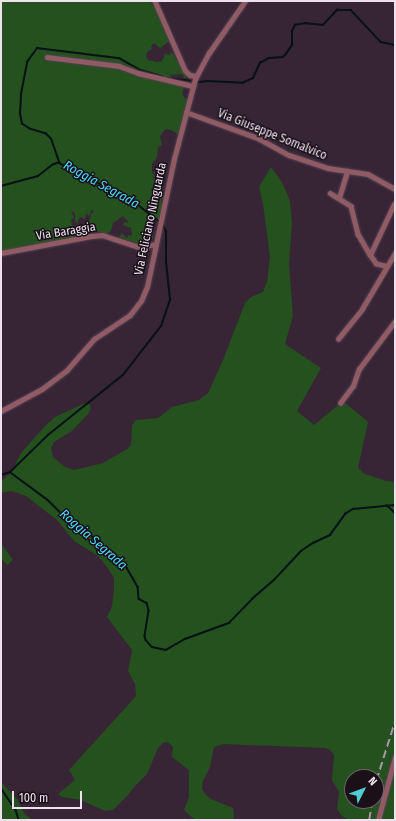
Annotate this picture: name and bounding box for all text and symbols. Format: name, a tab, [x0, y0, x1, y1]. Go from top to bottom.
street label: Via Giuseppe Somalvico	[215, 107, 329, 163]
water label: Roggia Segrada	[60, 158, 142, 212]
street label: Via Feliciano Ninguarda	[132, 161, 170, 277]
street label: Via Baraggia	[35, 220, 97, 244]
water label: Roggia Segrada	[56, 507, 130, 573]
north arrow	[344, 769, 384, 809]
text: N	[366, 775, 380, 788]
scale bar	[14, 783, 84, 809]
text: 100 m	[19, 791, 48, 805]

